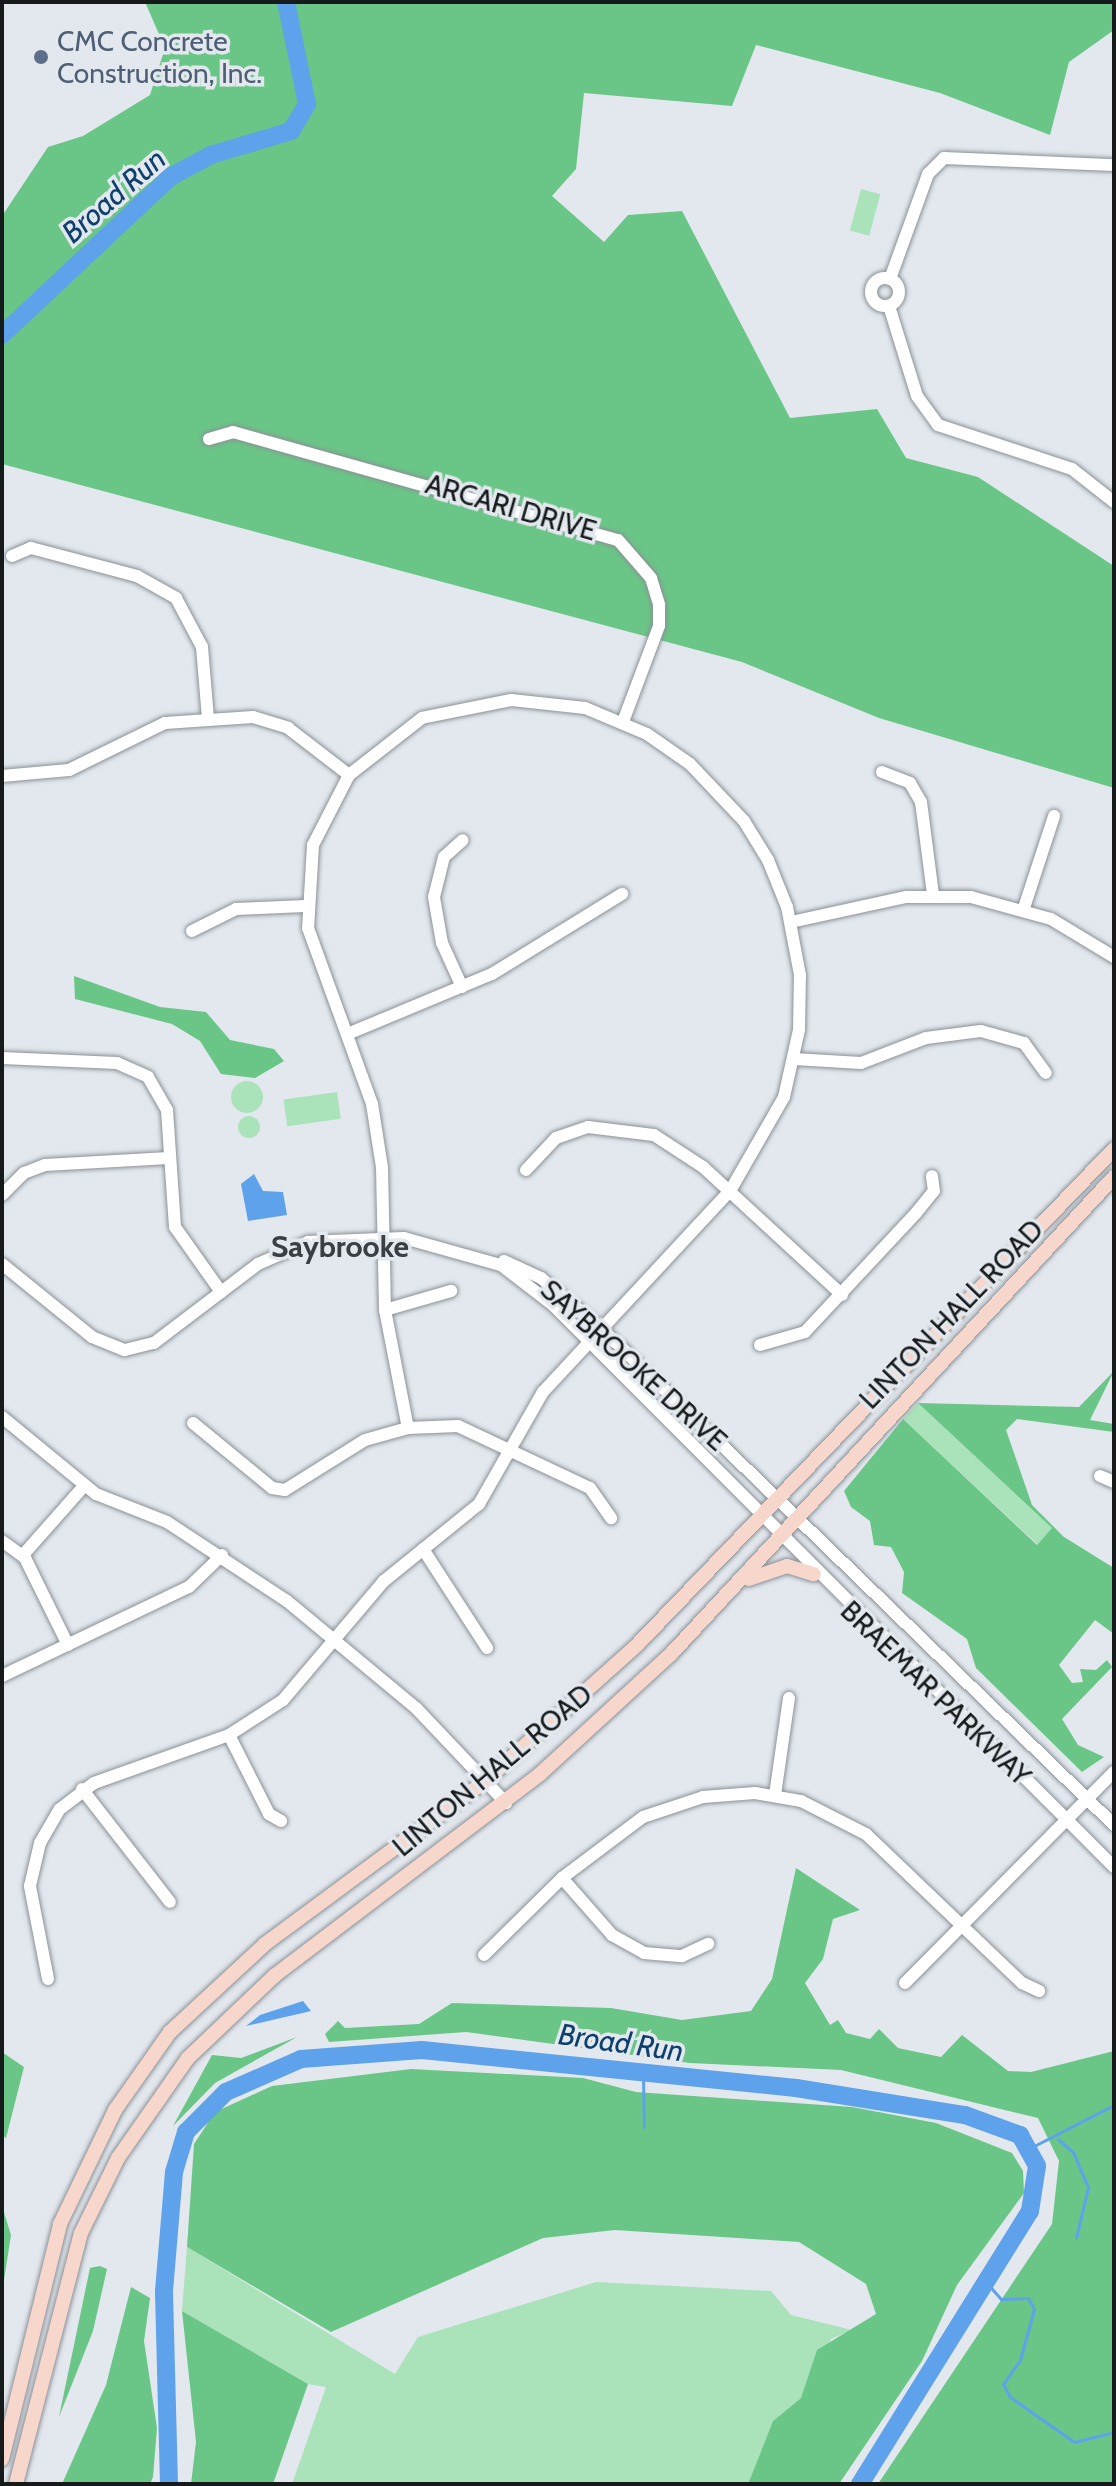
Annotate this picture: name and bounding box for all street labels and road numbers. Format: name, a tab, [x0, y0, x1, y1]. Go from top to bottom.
street label: ARCARI DRIVE	[422, 467, 600, 547]
street label: LINTON HALL ROAD	[852, 1212, 1050, 1416]
street label: SAYBROOKE DRIVE	[534, 1273, 734, 1457]
street label: BRAEMAR PARKWAY	[834, 1594, 1038, 1792]
street label: LINTON HALL ROAD	[386, 1677, 598, 1863]

